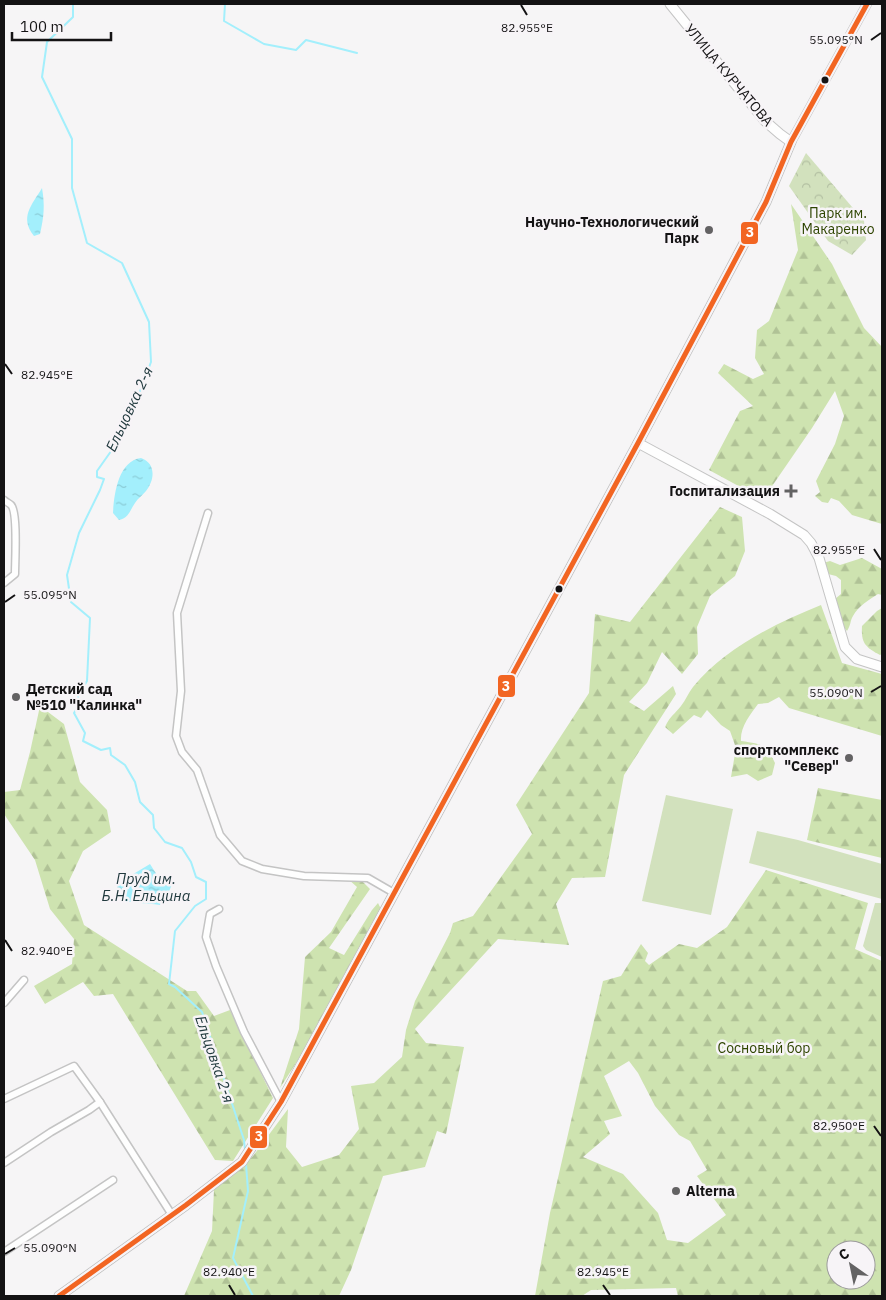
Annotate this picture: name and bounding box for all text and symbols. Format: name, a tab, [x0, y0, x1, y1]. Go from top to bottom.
scale bar	[12, 10, 111, 42]
text: 100 m	[20, 17, 64, 36]
text: 82.955°E	[501, 20, 553, 35]
street label: УЛИЦА КУРЧАТОВА	[681, 20, 777, 130]
text: 55.095°N	[809, 32, 863, 47]
unlabelled marker	[820, 75, 830, 85]
park label: Парк им. Макаренко	[801, 204, 875, 238]
place label: Научно-Технологический Парк	[525, 213, 699, 247]
line badge: 3	[740, 221, 759, 245]
text: 3	[746, 223, 754, 241]
marker: Научно-Технологический Парк	[703, 224, 715, 236]
water label: Ельцовка 2-я	[101, 364, 157, 454]
text: 82.945°E	[21, 367, 73, 382]
place label: Госпитализация	[669, 482, 780, 500]
marker: Госпитализация	[784, 484, 798, 498]
text: 82.955°E	[813, 542, 865, 557]
unlabelled marker	[554, 584, 564, 594]
text: 55.095°N	[23, 587, 77, 602]
line badge: 3	[497, 674, 516, 698]
text: 3	[502, 677, 510, 695]
place label: Детский сад №510 "Калинка"	[26, 680, 142, 714]
text: 55.090°N	[809, 685, 863, 700]
marker: Детский сад №510 "Калинка"	[10, 691, 22, 703]
place label: спорткомплекс "Север"	[734, 741, 839, 775]
marker: спорткомплекс "Север"	[843, 752, 855, 764]
water label: Пруд им. Б.Н. Ельцина	[101, 869, 191, 905]
text: 82.940°E	[21, 943, 73, 958]
water label: Ельцовка 2-я	[191, 1013, 239, 1105]
park label: Сосновый бор	[718, 1039, 811, 1057]
text: 82.950°E	[813, 1118, 865, 1133]
line badge: 3	[249, 1125, 268, 1149]
text: 3	[255, 1127, 263, 1145]
place label: Alterna	[686, 1182, 735, 1200]
marker: Alterna	[670, 1185, 682, 1197]
text: 55.090°N	[23, 1240, 77, 1255]
north arrow	[826, 1240, 876, 1290]
text: С	[835, 1244, 853, 1264]
text: 82.940°E	[203, 1264, 255, 1279]
text: 82.945°E	[577, 1264, 629, 1279]

